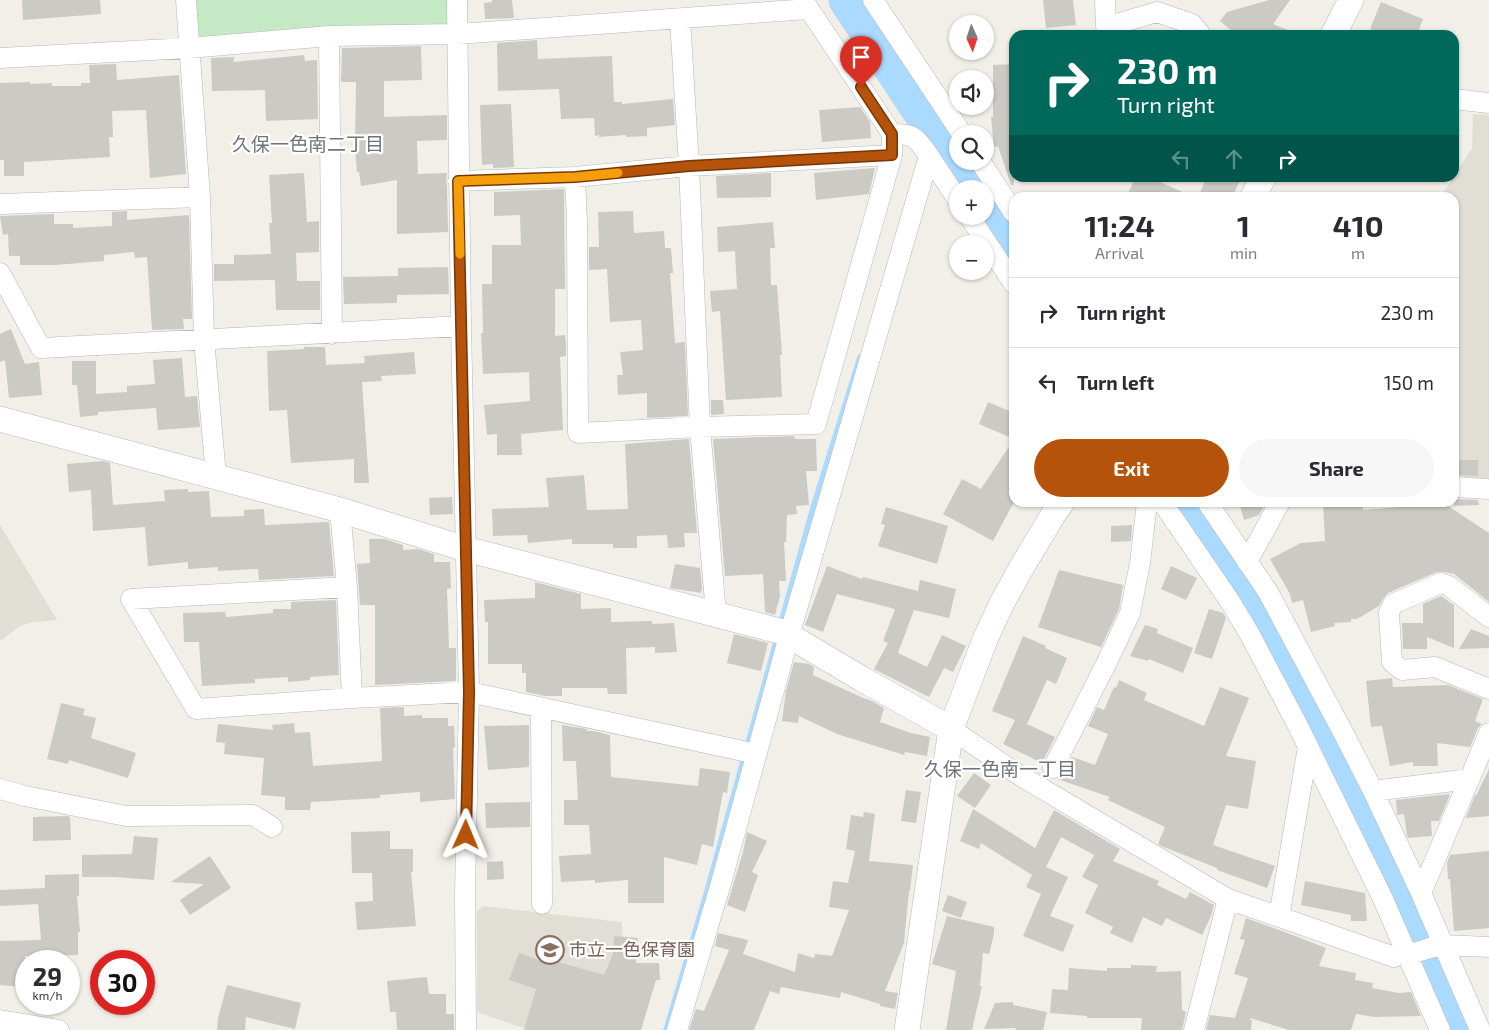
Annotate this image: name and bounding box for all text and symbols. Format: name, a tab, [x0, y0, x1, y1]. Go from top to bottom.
north arrow	[949, 15, 994, 60]
map controls	[949, 15, 994, 280]
pin	[840, 36, 882, 87]
icon: arrive	[847, 43, 875, 71]
text: 230 m	[1117, 49, 1218, 91]
icon: right	[1034, 50, 1099, 115]
button: sound	[949, 70, 994, 115]
text: Turn right	[1117, 91, 1215, 117]
button: search	[949, 125, 994, 170]
district label: 久保一色南二丁目	[232, 132, 384, 155]
icon: left	[1167, 145, 1195, 173]
icon: ahead	[1220, 145, 1248, 173]
icon: right	[1273, 145, 1301, 173]
button: +	[949, 180, 994, 225]
text: 11:24	[1084, 207, 1155, 243]
text: 1	[1237, 207, 1250, 243]
text: 410	[1333, 207, 1384, 243]
button: −	[949, 235, 994, 280]
text: Arrival	[1095, 243, 1144, 262]
text: min	[1230, 243, 1257, 262]
text: m	[1351, 243, 1365, 262]
icon: right	[1034, 299, 1062, 327]
text: Turn right	[1077, 301, 1165, 324]
text: 230 m	[1380, 301, 1434, 324]
icon: left	[1034, 369, 1062, 397]
text: Turn left	[1077, 371, 1154, 394]
text: 150 m	[1384, 371, 1434, 394]
button: Exit	[1034, 439, 1229, 497]
button: Share	[1239, 439, 1434, 497]
district label: 久保一色南一丁目	[924, 757, 1076, 780]
position arrow	[439, 808, 491, 860]
school or university icon: 市立一色保育園	[535, 935, 565, 965]
place label: 市立一色保育園	[569, 938, 695, 960]
speed limit sign: 30	[90, 950, 155, 1015]
text: 29	[33, 961, 62, 991]
text: km/h	[33, 988, 62, 1002]

